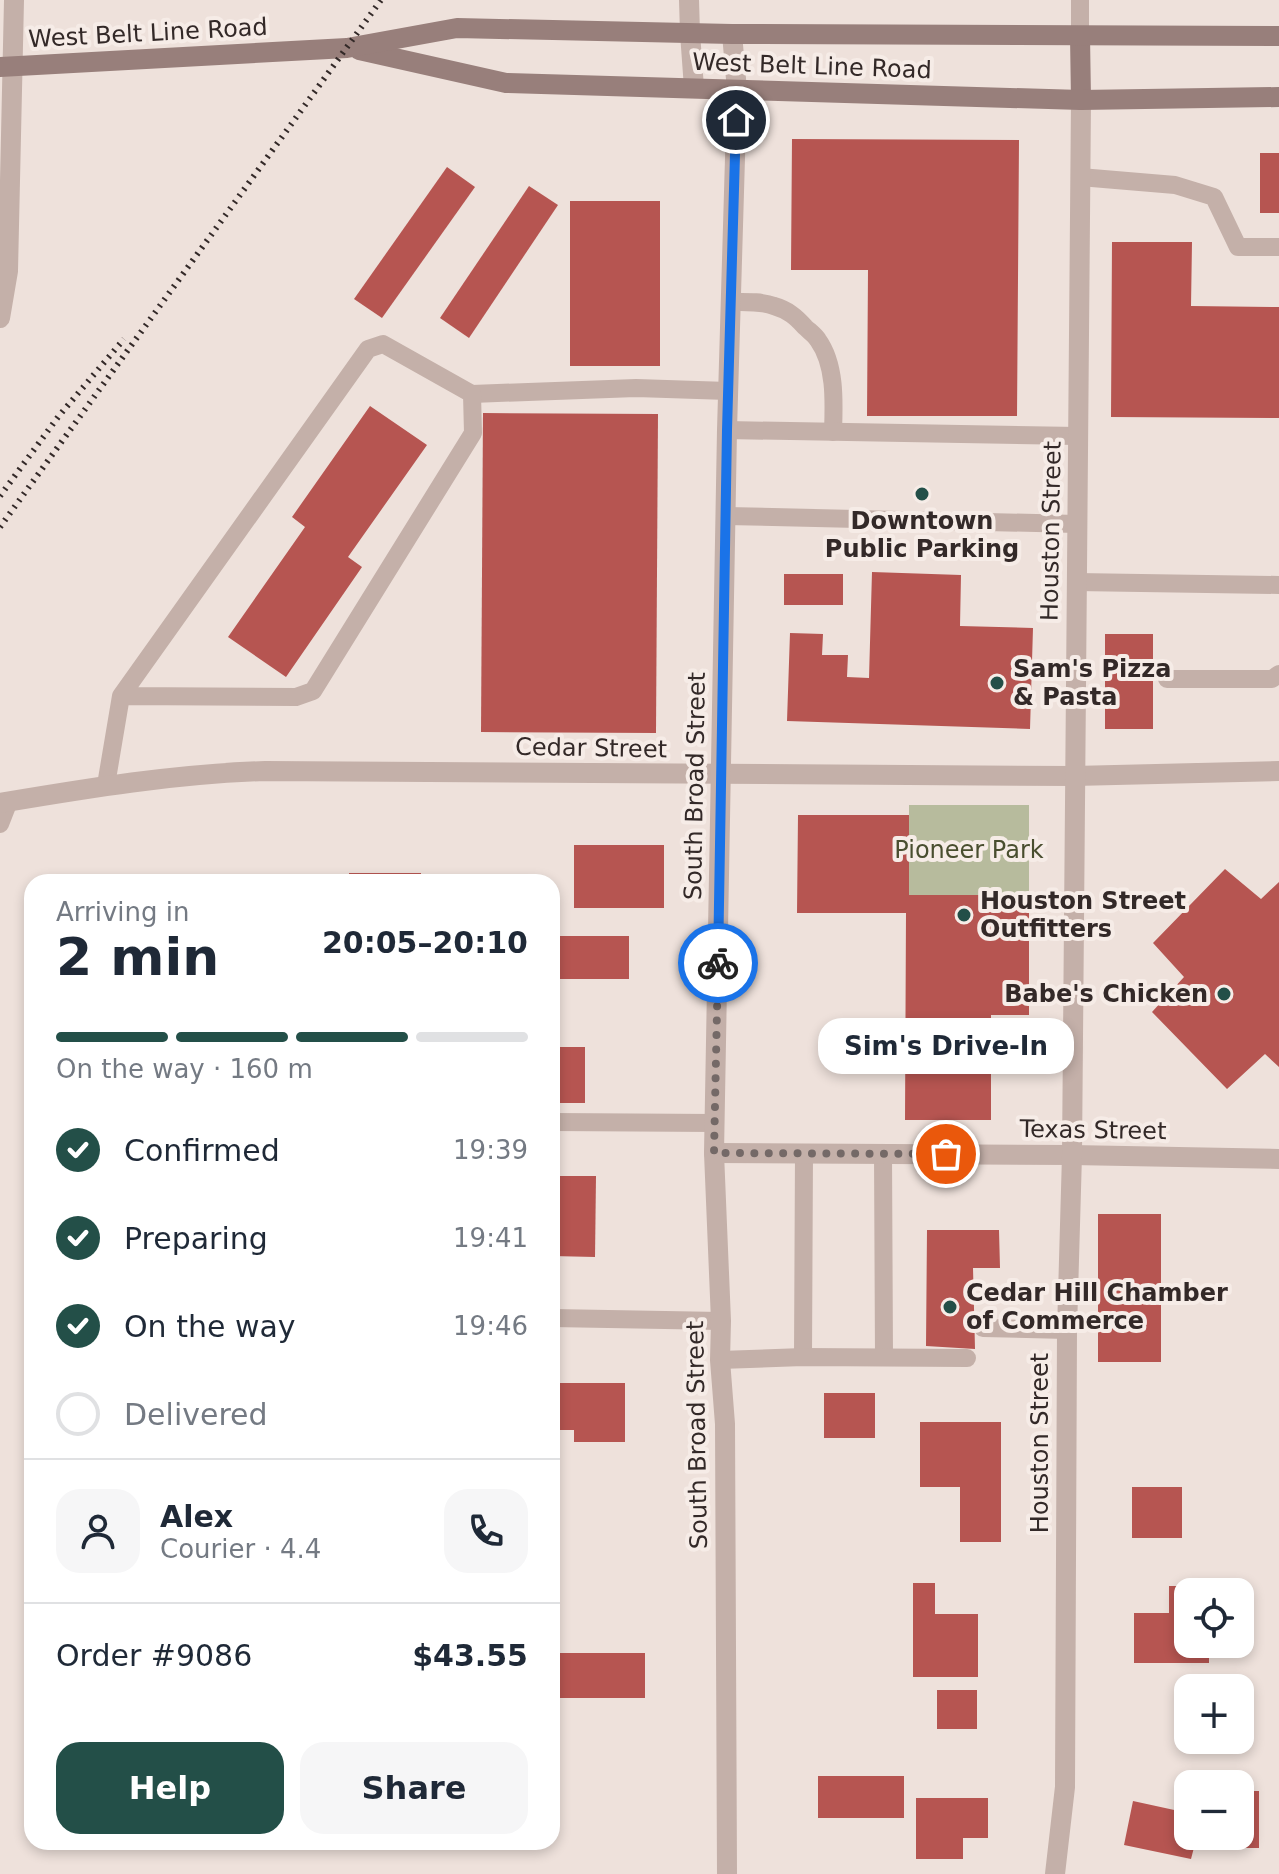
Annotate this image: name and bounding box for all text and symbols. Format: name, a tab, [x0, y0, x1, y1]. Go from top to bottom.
street label: West Belt Line Road	[28, 13, 268, 53]
street label: West Belt Line Road	[692, 48, 932, 84]
pin	[702, 86, 770, 154]
icon: home	[714, 98, 758, 142]
street label: Houston Street	[1035, 441, 1067, 621]
marker: Downtown Public Parking	[913, 485, 931, 503]
place label: Downtown Public Parking	[825, 507, 1019, 563]
place label: Sam's Pizza & Pasta	[1013, 655, 1171, 711]
street label: South Broad Street	[679, 672, 711, 900]
marker: Sam's Pizza & Pasta	[988, 674, 1006, 692]
street label: Cedar Street	[515, 733, 667, 763]
park label: Pioneer Park	[894, 836, 1044, 864]
place label: Houston Street Outfitters	[980, 887, 1186, 943]
text: Arriving in	[56, 897, 190, 927]
marker: Houston Street Outfitters	[955, 906, 973, 924]
courier	[678, 923, 758, 1003]
text: 20:05–20:10	[322, 925, 528, 960]
text: 2 min	[56, 927, 219, 987]
icon: bike	[696, 941, 740, 985]
place label: Babe's Chicken	[1004, 980, 1208, 1008]
marker: Babe's Chicken	[1215, 985, 1233, 1003]
callout: Sim's Drive-In	[818, 1018, 1074, 1074]
text: Sim's Drive-In	[844, 1031, 1048, 1061]
text: On the way · 160 m	[56, 1054, 313, 1084]
street label: Texas Street	[1018, 1115, 1167, 1145]
pin	[912, 1120, 980, 1188]
icon: check	[56, 1128, 100, 1172]
icon: bag	[924, 1132, 968, 1176]
text: Confirmed	[124, 1133, 280, 1168]
text: 19:39	[453, 1135, 528, 1165]
icon: check	[56, 1216, 100, 1260]
text: Preparing	[124, 1221, 268, 1256]
text: 19:41	[453, 1223, 528, 1253]
place label: Cedar Hill Chamber of Commerce	[966, 1279, 1228, 1335]
marker: Cedar Hill Chamber of Commerce	[941, 1298, 959, 1316]
icon: check	[56, 1304, 100, 1348]
text: On the way	[124, 1309, 296, 1344]
text: 19:46	[453, 1311, 528, 1341]
street label: South Broad Street	[681, 1321, 713, 1549]
street label: Houston Street	[1026, 1353, 1054, 1533]
text: Delivered	[124, 1397, 268, 1432]
button: person	[56, 1489, 140, 1573]
button: phone	[444, 1489, 528, 1573]
text: Alex	[160, 1499, 233, 1534]
text: Courier · 4.4	[160, 1534, 321, 1564]
map controls	[1174, 1578, 1254, 1850]
button: locate	[1174, 1578, 1254, 1658]
text: Order #9086	[56, 1638, 252, 1673]
text: $43.55	[412, 1638, 528, 1673]
button: +	[1174, 1674, 1254, 1754]
button: Help	[56, 1742, 284, 1834]
button: Share	[300, 1742, 528, 1834]
button: −	[1174, 1770, 1254, 1850]

